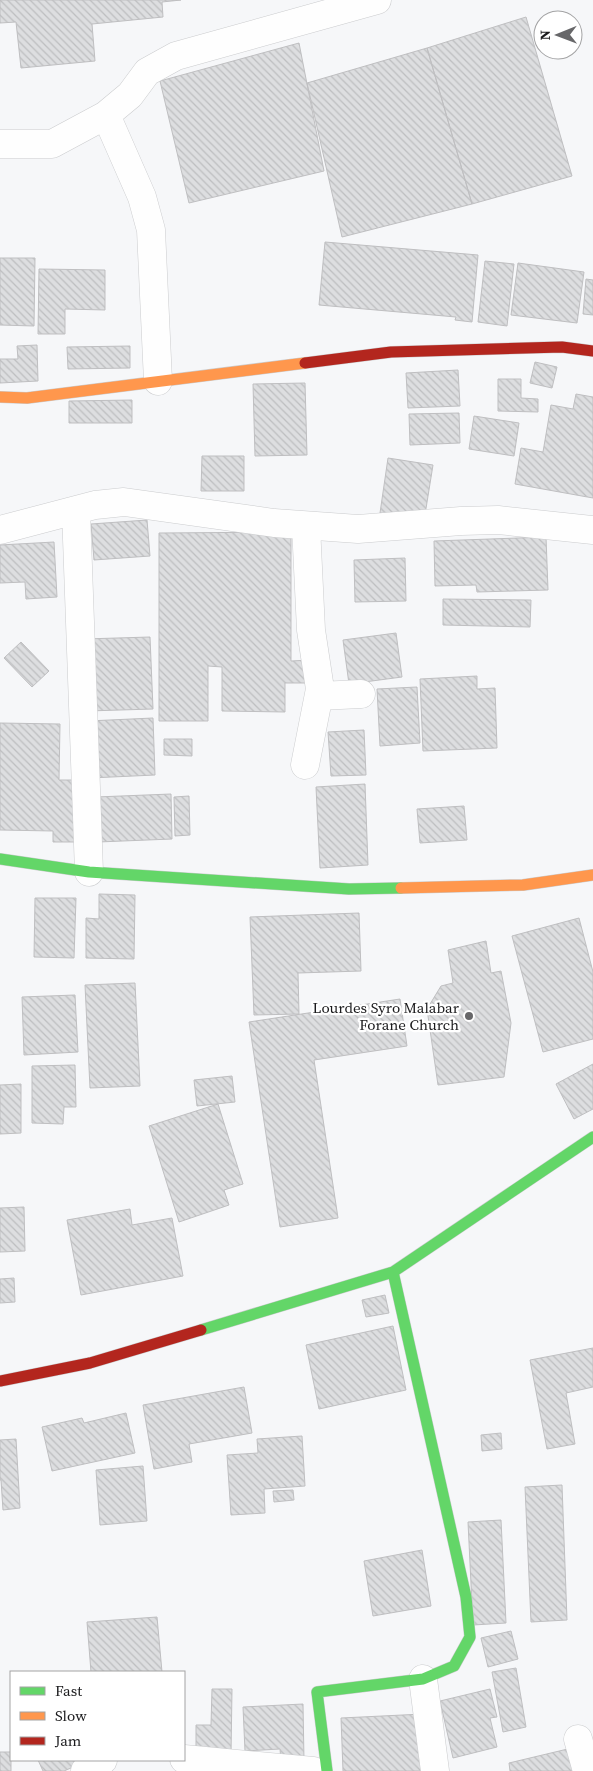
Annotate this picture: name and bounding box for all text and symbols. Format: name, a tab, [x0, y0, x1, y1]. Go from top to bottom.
north arrow	[533, 10, 583, 60]
text: N	[535, 30, 555, 41]
place label: Lourdes Syro Malabar Forane Church	[313, 997, 460, 1035]
marker: Lourdes Syro Malabar Forane Church	[463, 1010, 475, 1022]
legend	[10, 1671, 185, 1761]
text: Fast	[55, 1680, 82, 1701]
text: Slow	[55, 1705, 87, 1726]
text: Jam	[54, 1730, 82, 1751]

